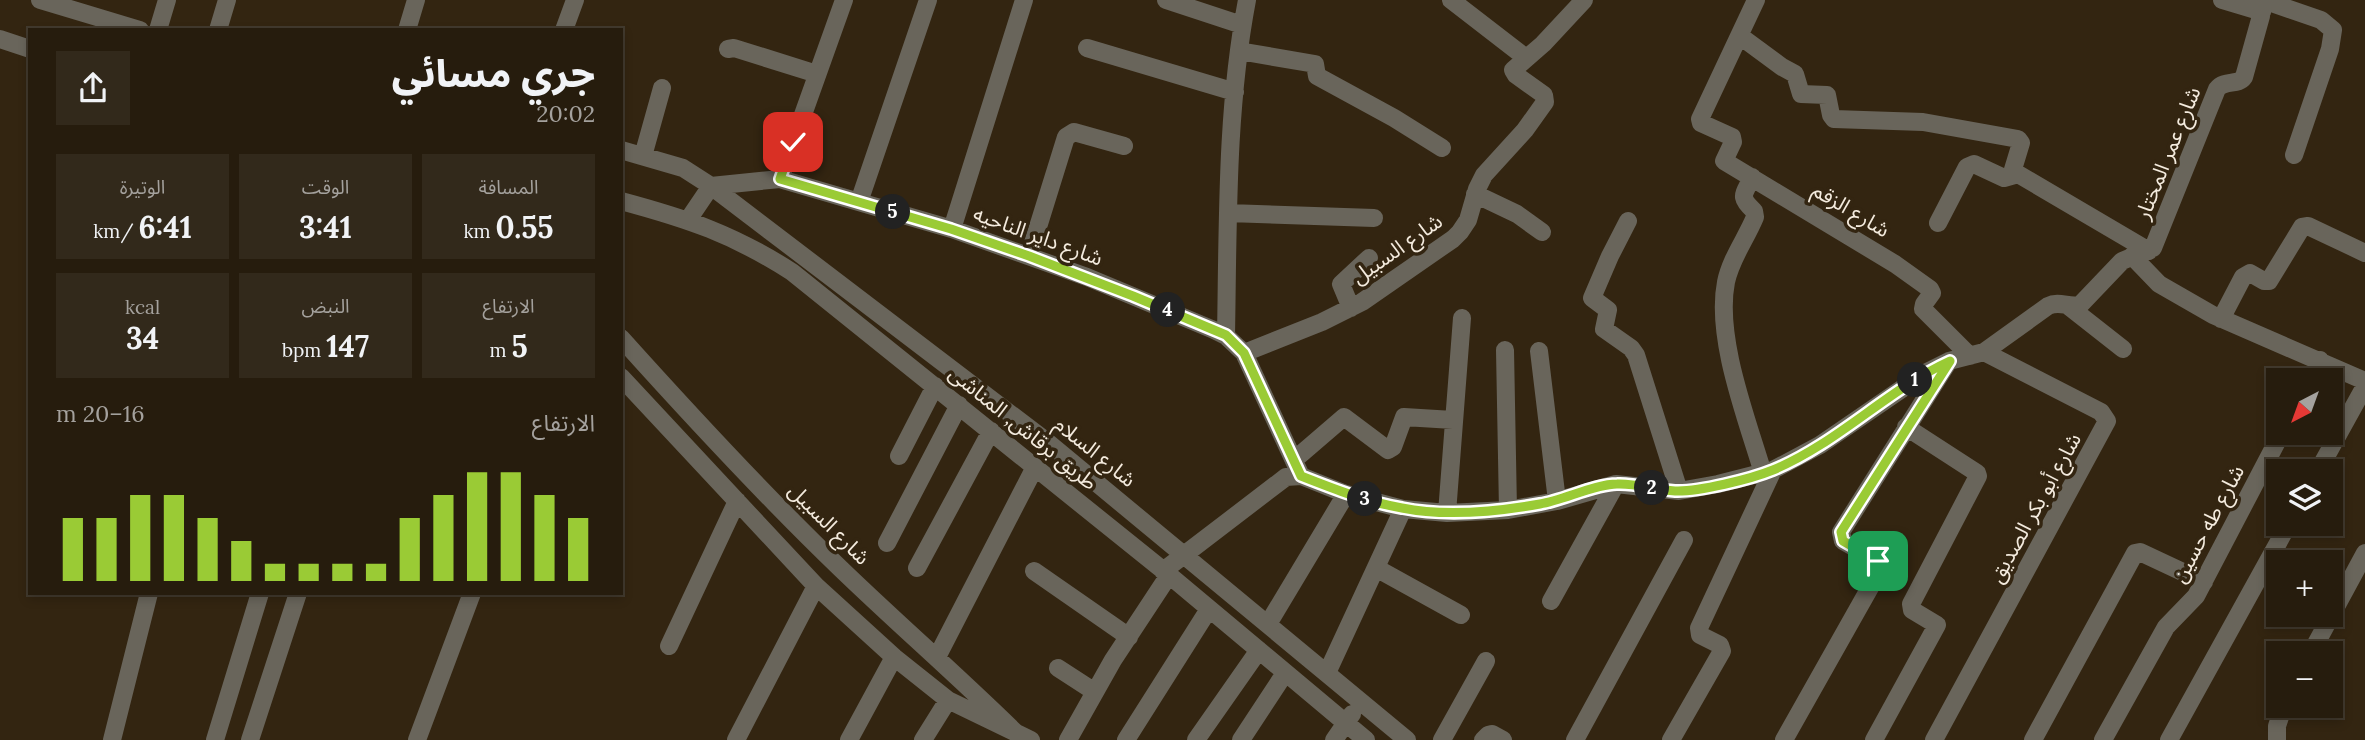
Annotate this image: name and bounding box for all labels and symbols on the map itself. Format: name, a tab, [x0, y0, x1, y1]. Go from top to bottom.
street label: شارع عمر المختار	[2128, 83, 2208, 225]
pin	[763, 112, 823, 172]
street label: شارع الزقم	[1807, 176, 1895, 245]
pin: 5	[876, 194, 910, 230]
street label: شارع داير الناحيه	[969, 200, 1107, 273]
street label: شارع السبيل	[1346, 207, 1449, 291]
pin: 4	[1150, 292, 1186, 328]
street label: طريق برقاش, المناشى	[943, 359, 1103, 496]
pin: 1	[1898, 362, 1932, 398]
north arrow	[2266, 368, 2343, 444]
street label: شارع السلام	[1047, 410, 1142, 495]
street label: شارع أبو بكر الصديق	[1982, 428, 2089, 588]
street label: شارع طه حسين	[2165, 460, 2252, 588]
pin: 2	[1634, 470, 1670, 505]
street label: شارع السبيل	[781, 477, 876, 572]
pin: 3	[1348, 482, 1382, 516]
pin	[1848, 531, 1908, 591]

